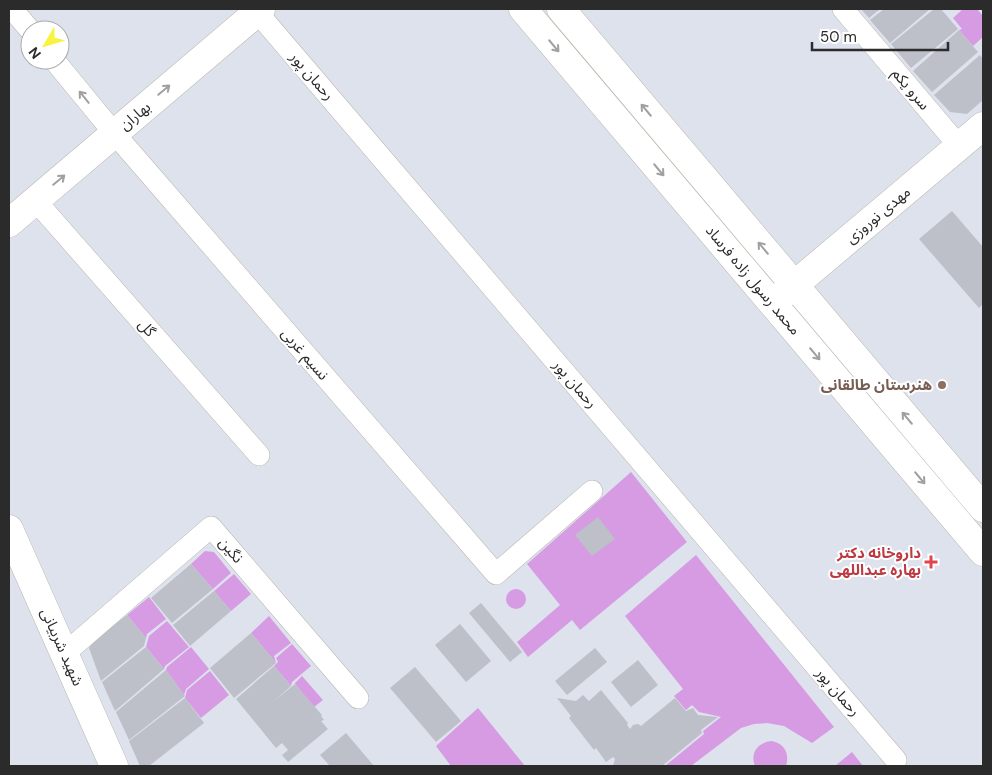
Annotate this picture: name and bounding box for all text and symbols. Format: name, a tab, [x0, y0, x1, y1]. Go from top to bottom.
north arrow	[20, 20, 70, 70]
scale bar	[812, 20, 948, 52]
text: 50 m	[820, 27, 857, 47]
one-way arrow	[548, 39, 559, 52]
text: N	[25, 43, 45, 63]
street label: رحمان پور	[285, 47, 339, 105]
street label: سرو یکم	[887, 64, 935, 115]
one-way arrow	[158, 85, 171, 96]
one-way arrow	[79, 90, 90, 103]
street label: بهاران	[115, 97, 155, 135]
one-way arrow	[641, 104, 652, 117]
one-way arrow	[654, 163, 665, 176]
one-way arrow	[53, 174, 66, 185]
street label: مهدی نوروزی	[841, 182, 915, 248]
street label: محمد رسول زاده فرساد	[701, 221, 805, 339]
one-way arrow	[757, 241, 768, 254]
street label: گل	[134, 315, 161, 342]
street label: نسیم غربی	[276, 324, 333, 385]
one-way arrow	[810, 347, 821, 360]
street label: رحمان پور	[548, 355, 602, 413]
place label: هنرستان طالقانی	[821, 375, 932, 395]
marker: هنرستان طالقانی	[936, 379, 948, 391]
one-way arrow	[901, 411, 912, 424]
one-way arrow	[915, 471, 926, 484]
street label: نگین	[214, 533, 248, 567]
place label: داروخانه دکتر بهاره عبداللهی	[830, 543, 921, 580]
marker: داروخانه دکتر بهاره عبداللهی	[925, 556, 937, 568]
street label: شهید شربیانی	[36, 605, 88, 689]
street label: رحمان پور	[811, 663, 865, 721]

